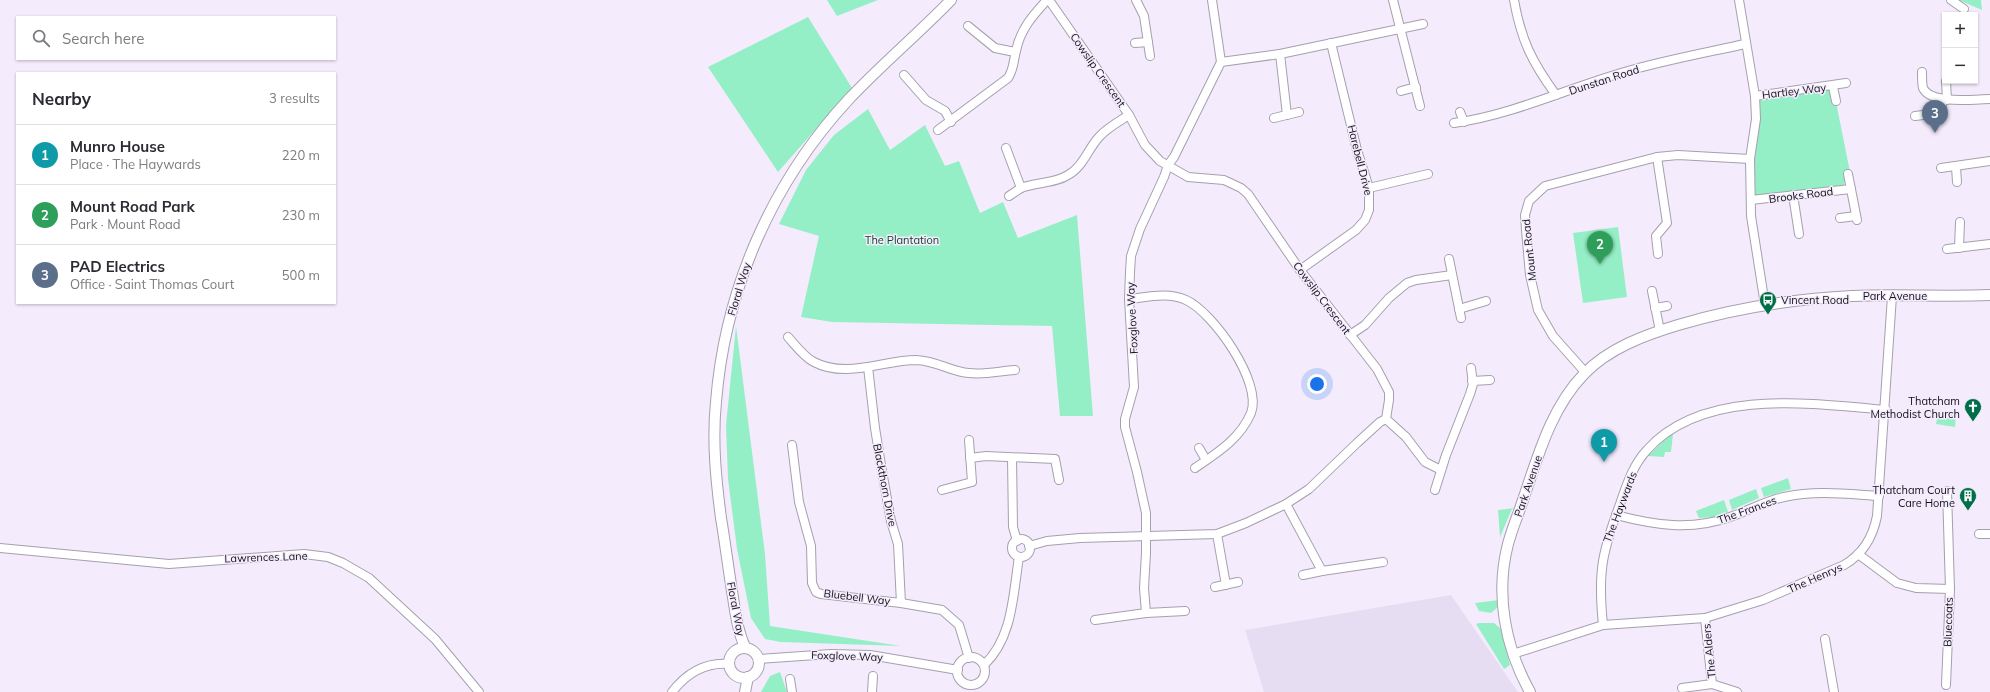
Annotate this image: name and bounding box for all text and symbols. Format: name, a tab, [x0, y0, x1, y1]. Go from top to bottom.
map controls	[1942, 12, 1978, 84]
button: +	[1942, 12, 1978, 48]
search box	[16, 16, 336, 60]
icon: search	[30, 27, 52, 49]
text: Search here	[62, 29, 144, 48]
street label: Cowslip Crescent	[1067, 30, 1129, 110]
button: −	[1942, 48, 1978, 84]
street label: Dunstan Road	[1567, 62, 1641, 98]
street label: Hartley Way	[1761, 80, 1827, 102]
text: Nearby	[32, 88, 91, 109]
text: 3 results	[269, 90, 320, 106]
pin: 3	[1922, 100, 1948, 133]
street label: Harebell Drive	[1344, 123, 1376, 197]
text: Munro House	[70, 137, 165, 156]
text: 1	[41, 147, 49, 163]
text: 220 m	[282, 147, 320, 163]
text: Place · The Haywards	[70, 156, 201, 172]
street label: Brooks Road	[1768, 184, 1834, 206]
text: Mount Road Park	[70, 197, 195, 216]
text: 2	[41, 207, 49, 223]
text: 230 m	[282, 207, 320, 223]
text: Park · Mount Road	[70, 216, 181, 232]
street label: Mount Road	[1519, 218, 1539, 282]
pin: 2	[1587, 231, 1613, 264]
park label: The Plantation	[865, 233, 939, 247]
text: PAD Electrics	[70, 257, 165, 276]
street label: Cowslip Crescent	[1290, 259, 1354, 337]
street label: Floral Way	[724, 260, 754, 317]
text: 3	[41, 267, 49, 283]
text: 500 m	[282, 267, 320, 283]
text: Office · Saint Thomas Court	[70, 276, 234, 292]
street label: Foxglove Way	[1123, 282, 1141, 354]
street label: Park Avenue	[1863, 289, 1927, 303]
bus stop icon: Vincent Road	[1758, 290, 1778, 315]
place label: Vincent Road	[1781, 293, 1849, 307]
your location	[1307, 374, 1327, 394]
place label: Thatcham Methodist Church	[1871, 394, 1960, 421]
church icon: Thatcham Methodist Church	[1963, 397, 1983, 422]
pin: 1	[1591, 429, 1617, 462]
street label: Blackthorn Drive	[870, 442, 900, 528]
street label: Park Avenue	[1511, 453, 1545, 519]
street label: The Haywards	[1600, 470, 1640, 544]
place label: Thatcham Court Care Home	[1873, 483, 1955, 510]
building icon: Thatcham Court Care Home	[1958, 486, 1978, 511]
street label: The Frances	[1716, 493, 1778, 527]
street label: Lawrences Lane	[224, 549, 308, 565]
street label: The Henrys	[1786, 560, 1844, 596]
street label: Floral Way	[724, 581, 748, 638]
street label: Bluebell Way	[823, 586, 891, 608]
street label: Bluecoats	[1940, 597, 1956, 647]
street label: The Alders	[1699, 623, 1719, 679]
street label: Foxglove Way	[811, 648, 883, 664]

